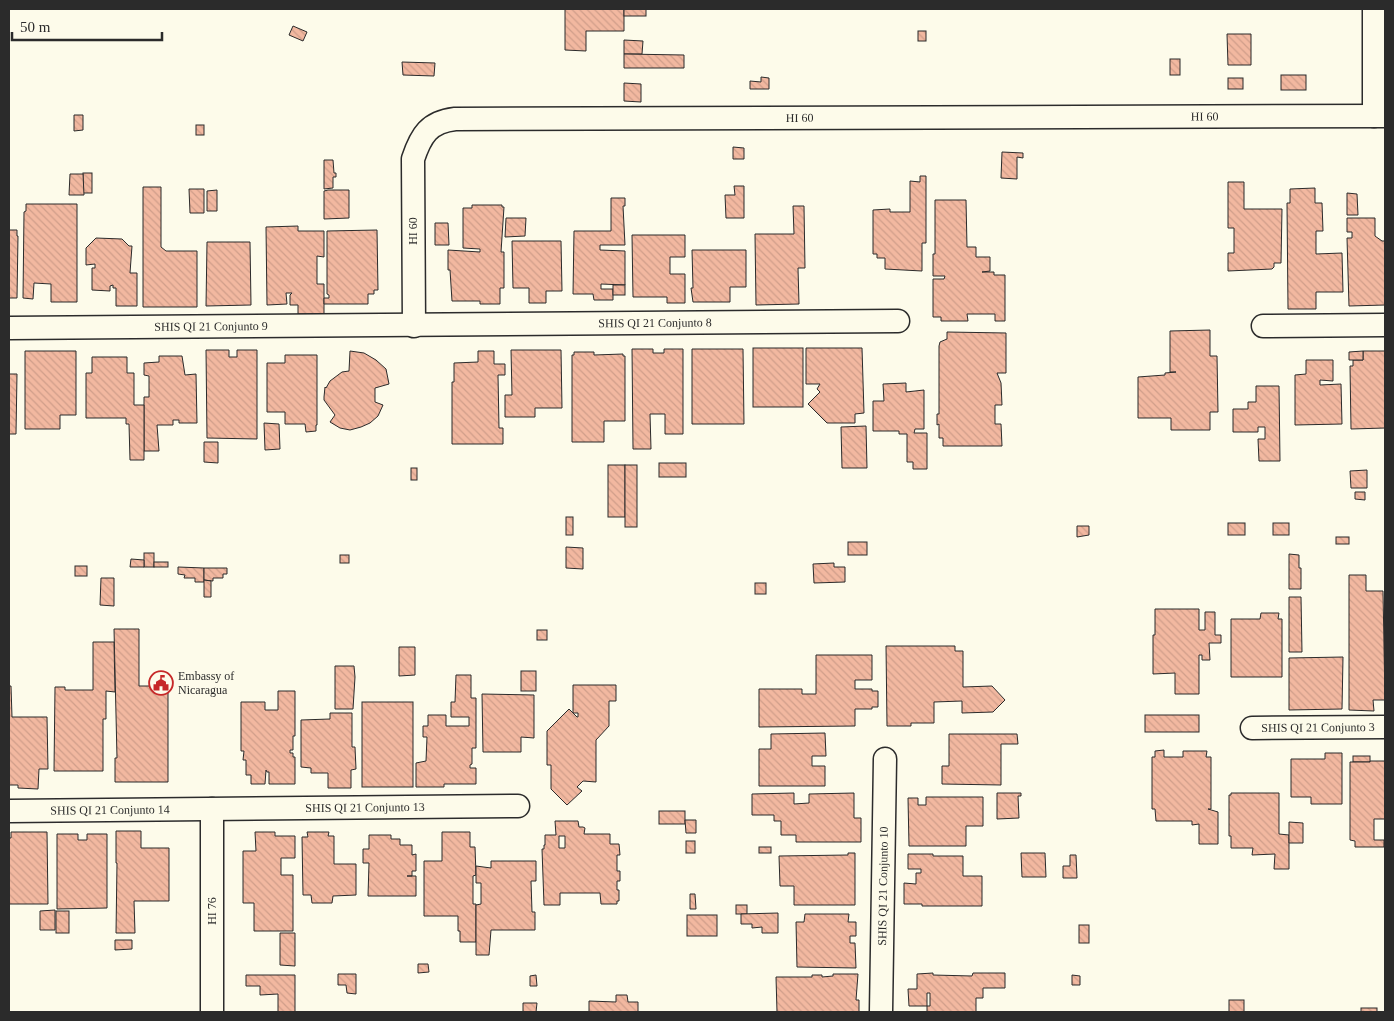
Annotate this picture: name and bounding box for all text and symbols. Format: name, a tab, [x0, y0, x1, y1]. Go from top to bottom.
scale bar	[12, 10, 162, 42]
text: 50 m	[20, 19, 51, 35]
street label: HI 60	[1191, 110, 1218, 124]
street label: HI 60	[786, 111, 813, 125]
street label: HI 60	[406, 217, 420, 245]
street label: SHIS QI 21 Conjunto 8	[598, 315, 712, 330]
street label: SHIS QI 21 Conjunto 9	[154, 319, 268, 334]
place label: Embassy of Nicaragua	[178, 669, 234, 697]
public building icon: Embassy of Nicaragua	[148, 670, 174, 696]
street label: SHIS QI 21 Conjunto 3	[1261, 720, 1375, 735]
street label: SHIS QI 21 Conjunto 13	[305, 800, 425, 815]
street label: SHIS QI 21 Conjunto 14	[50, 802, 170, 818]
street label: SHIS QI 21 Conjunto 10	[875, 826, 891, 946]
street label: HI 76	[205, 897, 219, 925]

